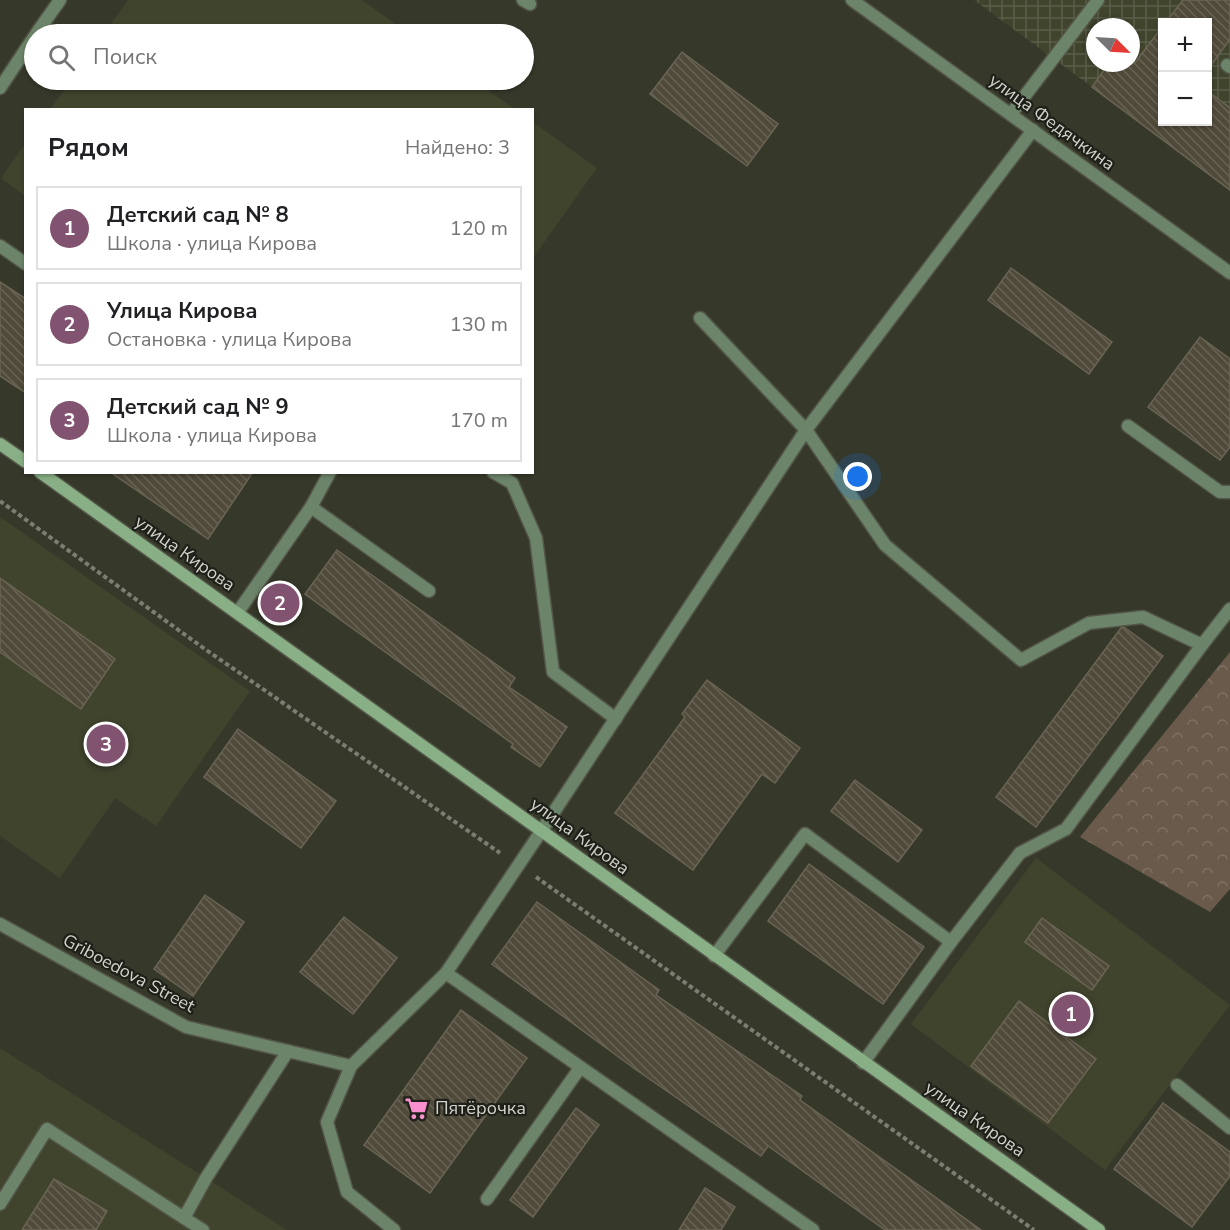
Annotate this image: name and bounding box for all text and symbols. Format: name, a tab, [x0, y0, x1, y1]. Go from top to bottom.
north arrow	[1086, 18, 1140, 72]
map controls	[1158, 18, 1212, 126]
button: +	[1158, 18, 1212, 72]
search box	[24, 24, 534, 90]
icon: search	[45, 41, 78, 74]
text: Поиск	[93, 42, 157, 72]
street label: улица Федячкина	[984, 68, 1120, 176]
button: −	[1158, 72, 1212, 126]
text: Рядом	[48, 130, 129, 165]
text: Найдено: 3	[405, 134, 510, 161]
text: Детский сад № 8	[107, 200, 289, 230]
text: 1	[64, 215, 76, 242]
text: 120 m	[450, 215, 508, 242]
text: Школа · улица Кирова	[107, 230, 317, 257]
text: Улица Кирова	[107, 296, 258, 326]
text: 2	[64, 311, 76, 338]
text: 130 m	[450, 311, 508, 338]
text: Остановка · улица Кирова	[107, 326, 352, 353]
text: Детский сад № 9	[107, 392, 289, 422]
text: 3	[64, 407, 76, 434]
text: 170 m	[450, 407, 508, 434]
text: Школа · улица Кирова	[107, 422, 317, 449]
your location	[843, 462, 872, 491]
street label: улица Кирова	[130, 510, 240, 596]
pin: 2	[260, 580, 300, 626]
pin: 3	[86, 722, 126, 766]
street label: улица Кирова	[525, 792, 635, 880]
street label: Griboedova Street	[59, 928, 200, 1018]
pin: 1	[1052, 992, 1090, 1036]
street label: улица Кирова	[920, 1076, 1030, 1162]
supermarket icon: Пятёрочка	[404, 1095, 430, 1121]
place label: Пятёрочка	[435, 1096, 526, 1120]

